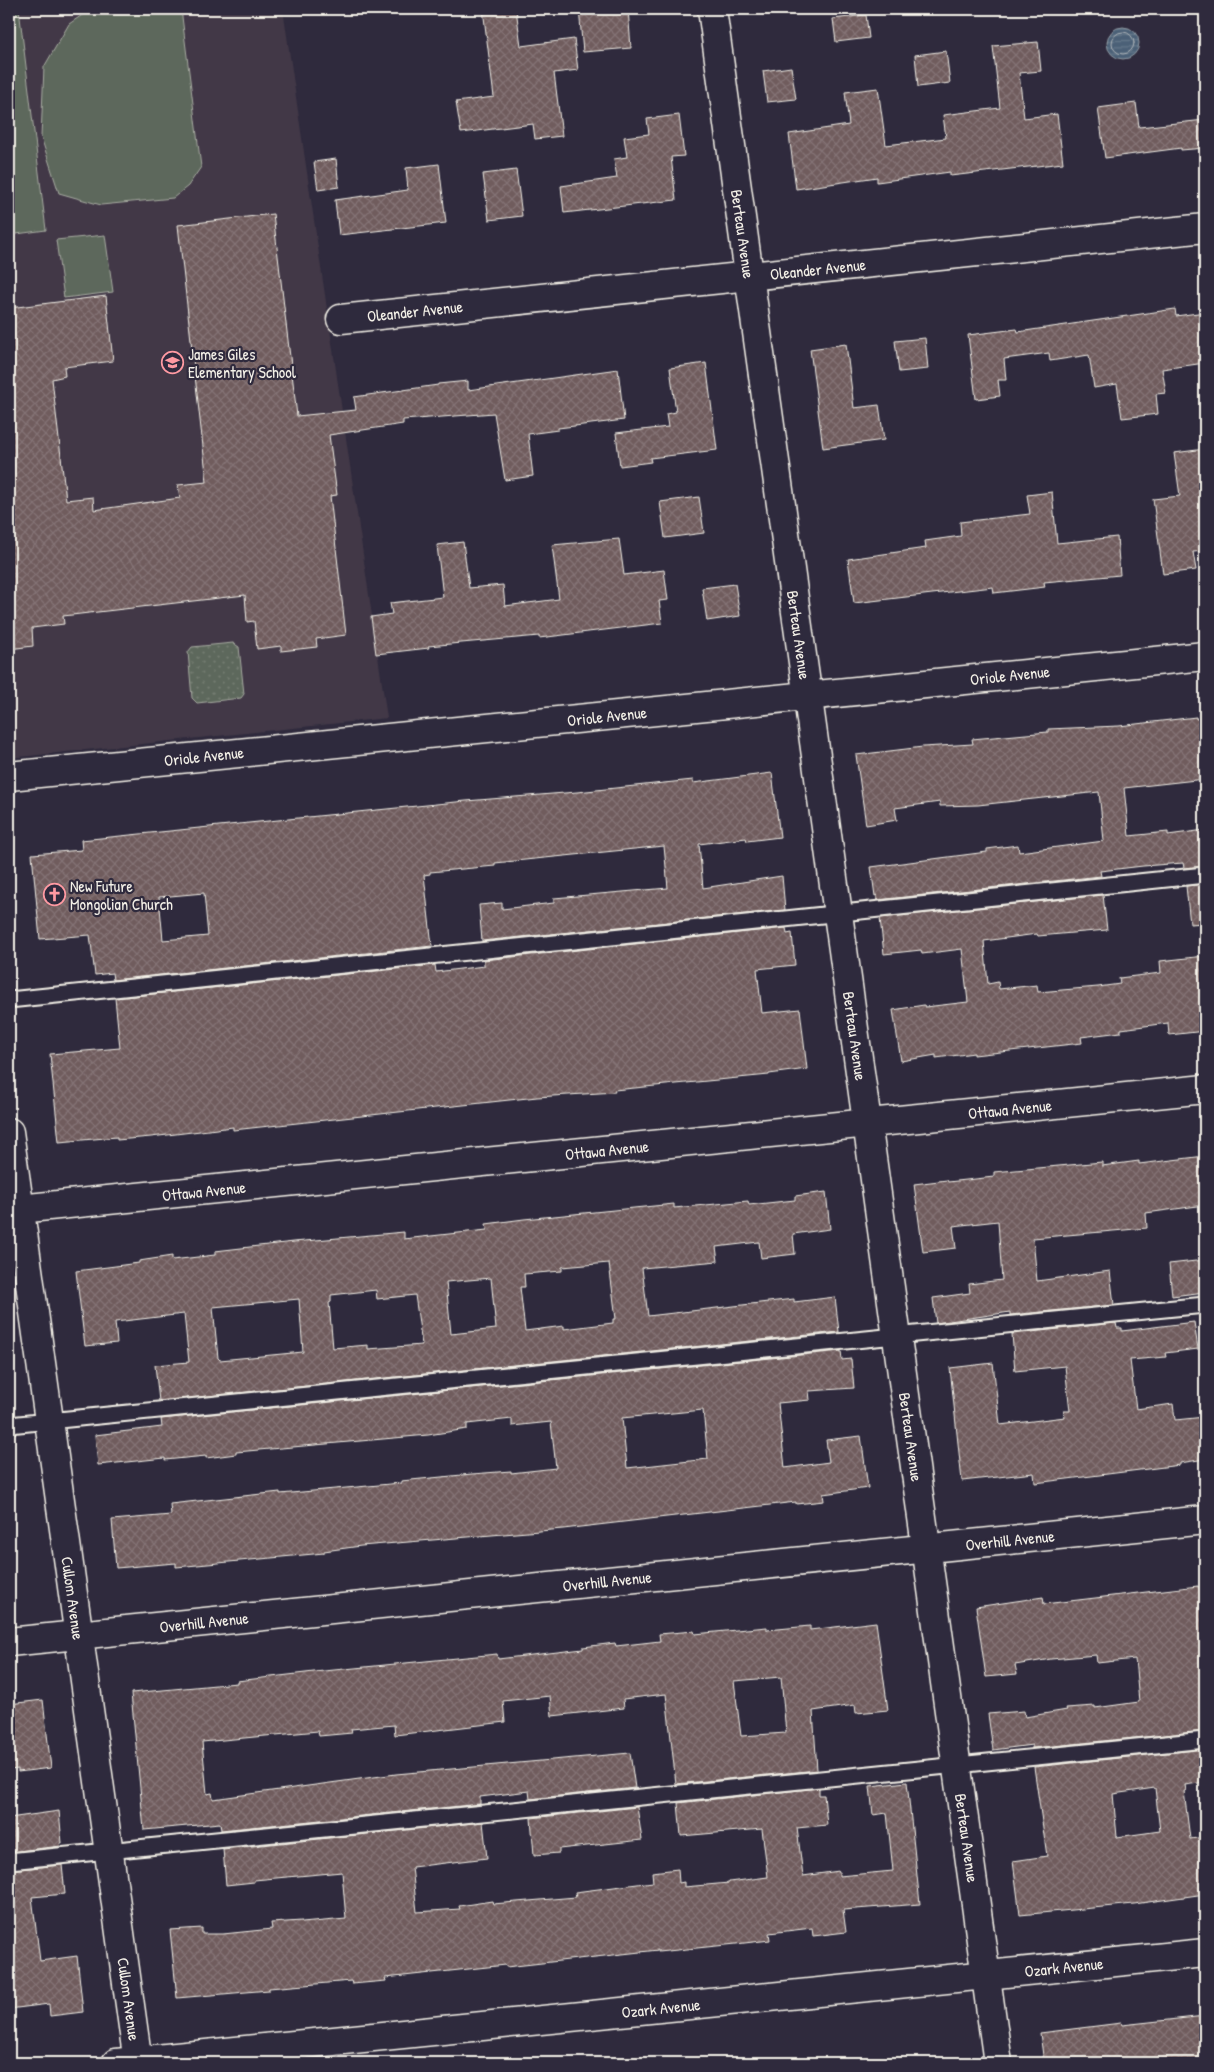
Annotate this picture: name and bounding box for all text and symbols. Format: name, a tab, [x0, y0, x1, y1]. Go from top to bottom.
street label: Berteau Avenue	[726, 188, 760, 280]
street label: Oleander Avenue	[769, 253, 868, 285]
street label: Oleander Avenue	[366, 295, 465, 327]
place label: James Giles Elementary School	[188, 343, 297, 383]
school or university icon: James Giles Elementary School	[160, 351, 184, 375]
street label: Berteau Avenue	[782, 589, 816, 681]
street label: Oriole Avenue	[969, 660, 1052, 690]
street label: Oriole Avenue	[566, 701, 649, 731]
street label: Oriole Avenue	[163, 741, 246, 771]
place label: New Future Mongolian Church	[70, 875, 173, 915]
church icon: New Future Mongolian Church	[42, 883, 66, 907]
street label: Berteau Avenue	[838, 990, 872, 1082]
street label: Ottawa Avenue	[967, 1094, 1054, 1124]
street label: Ottawa Avenue	[564, 1135, 651, 1165]
street label: Ottawa Avenue	[161, 1176, 248, 1206]
street label: Berteau Avenue	[894, 1391, 928, 1483]
street label: Overhill Avenue	[964, 1524, 1056, 1556]
street label: Cullom Avenue	[56, 1555, 90, 1642]
street label: Overhill Avenue	[561, 1565, 653, 1597]
street label: Overhill Avenue	[158, 1606, 250, 1638]
street label: Berteau Avenue	[950, 1792, 984, 1884]
street label: Ozark Avenue	[1024, 1952, 1105, 1982]
street label: Cullom Avenue	[112, 1956, 146, 2043]
street label: Ozark Avenue	[621, 1993, 702, 2023]

